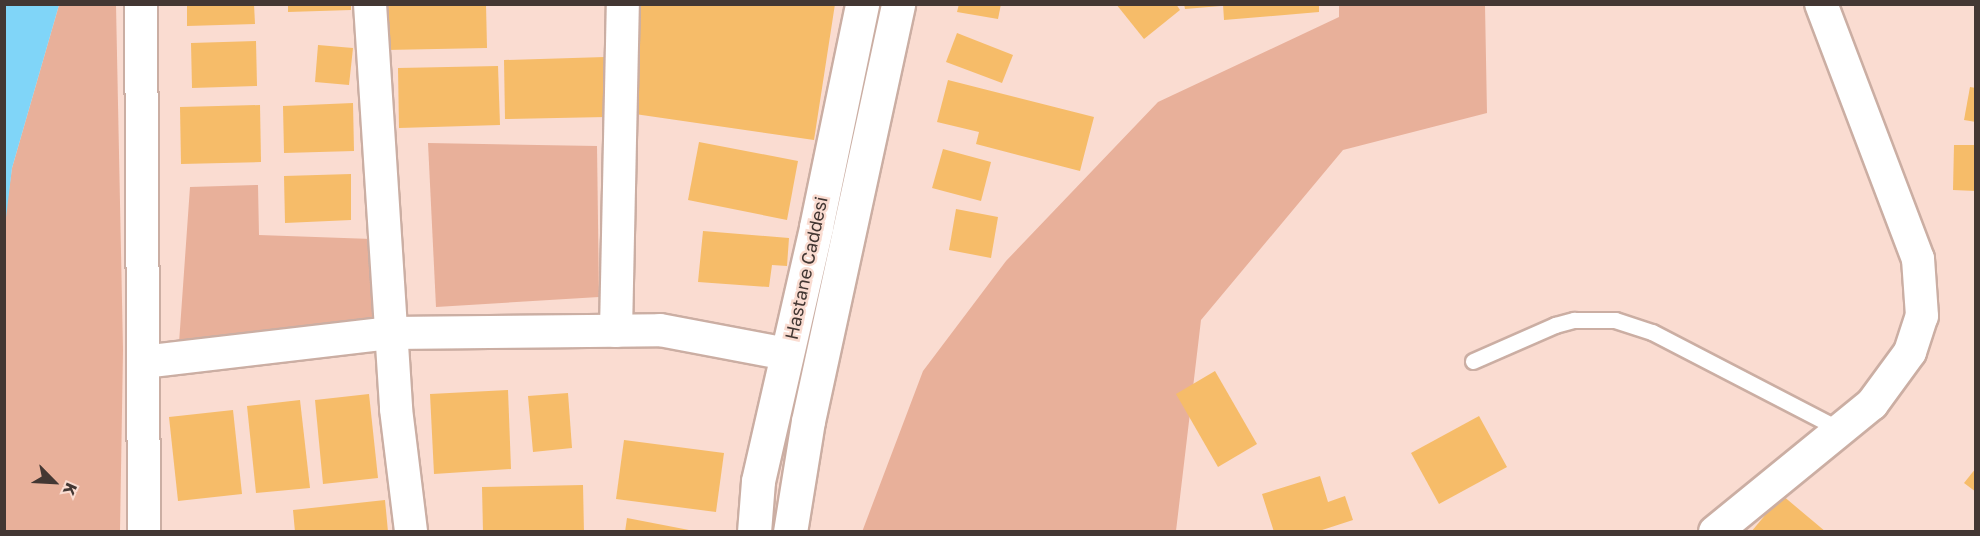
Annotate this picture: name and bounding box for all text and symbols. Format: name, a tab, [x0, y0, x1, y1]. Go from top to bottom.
street label: Hastane Caddesi	[780, 194, 832, 342]
north arrow	[24, 452, 84, 512]
text: K	[59, 480, 82, 499]

